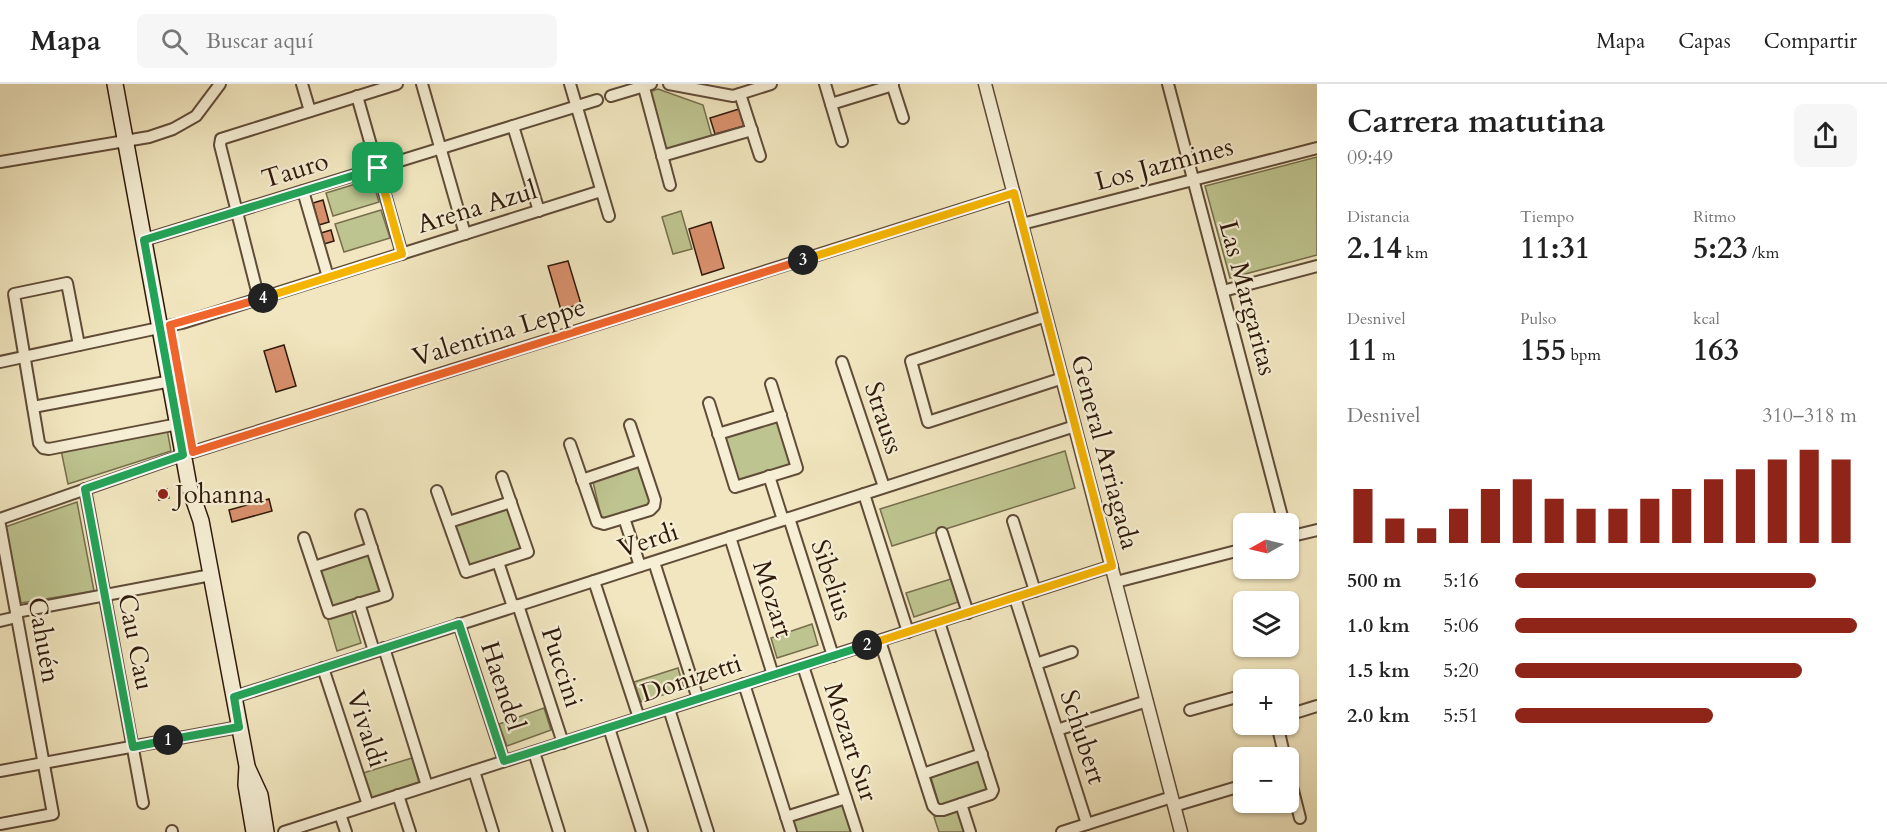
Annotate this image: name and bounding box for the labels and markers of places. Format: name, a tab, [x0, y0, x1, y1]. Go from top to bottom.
pin	[352, 142, 403, 193]
pin: 3	[788, 245, 818, 275]
pin: 4	[248, 283, 278, 313]
place label: Johanna	[171, 477, 264, 512]
marker: Johanna	[156, 487, 170, 501]
pin: 2	[852, 630, 882, 660]
pin: 1	[153, 725, 183, 755]

